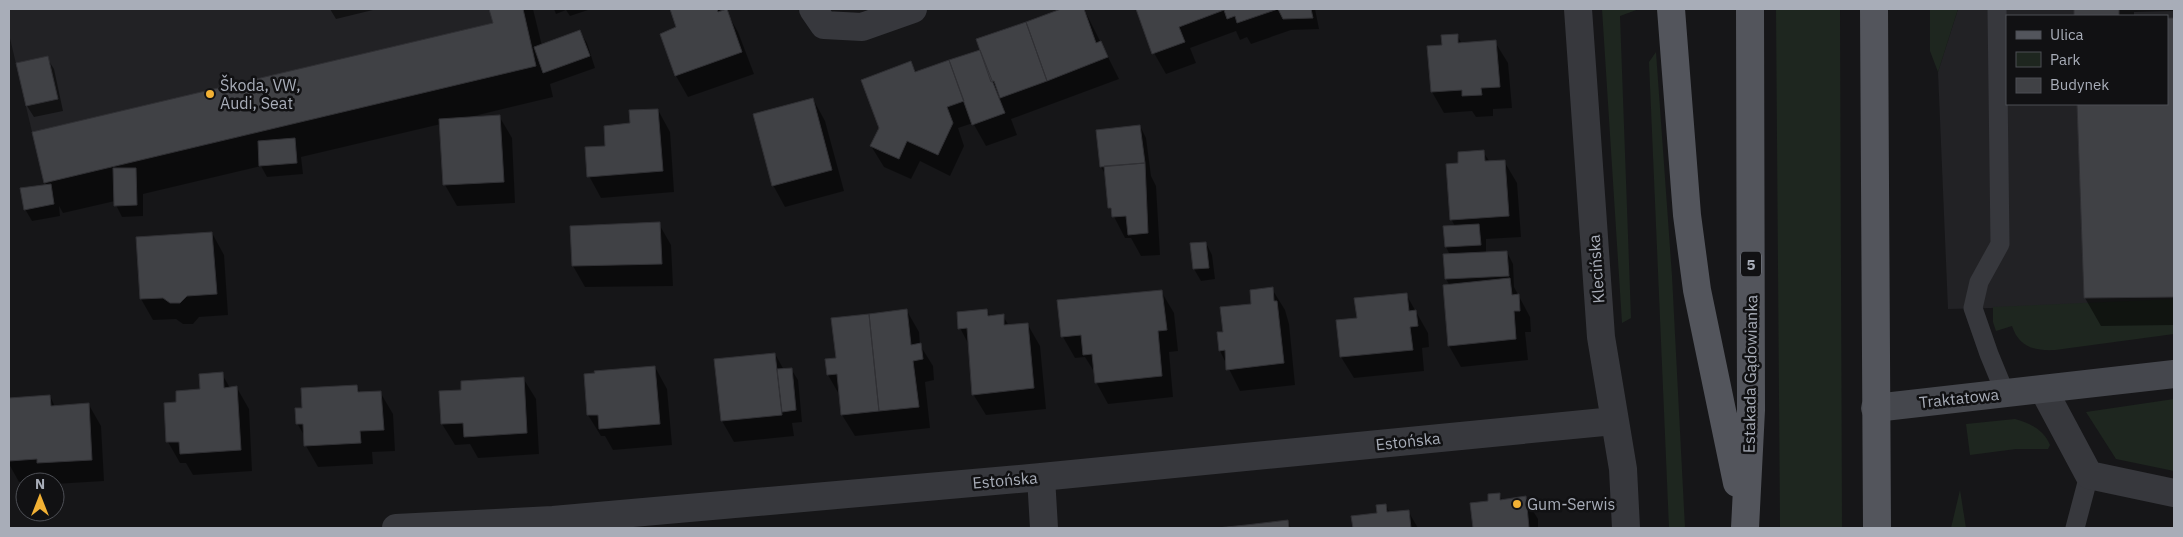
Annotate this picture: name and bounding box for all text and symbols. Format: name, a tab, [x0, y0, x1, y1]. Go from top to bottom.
legend	[2006, 15, 2168, 105]
text: Ulica	[2050, 25, 2084, 44]
text: Park	[2050, 50, 2080, 69]
place label: Škoda, VW, Audi, Seat	[220, 74, 300, 113]
text: Budynek	[2050, 75, 2109, 94]
marker: Škoda, VW, Audi, Seat	[204, 88, 216, 100]
street label: Klecińska	[1584, 233, 1608, 304]
road number: 5	[1741, 252, 1761, 276]
street label: Estakada Gądowianka	[1739, 294, 1761, 453]
street label: Traktatowa	[1918, 384, 2000, 412]
street label: Estońska	[1374, 428, 1442, 454]
street label: Estońska	[972, 467, 1039, 493]
north arrow	[15, 472, 65, 522]
text: N	[35, 475, 45, 493]
place label: Gum-Serwis	[1527, 494, 1615, 514]
marker: Gum-Serwis	[1511, 498, 1523, 510]

